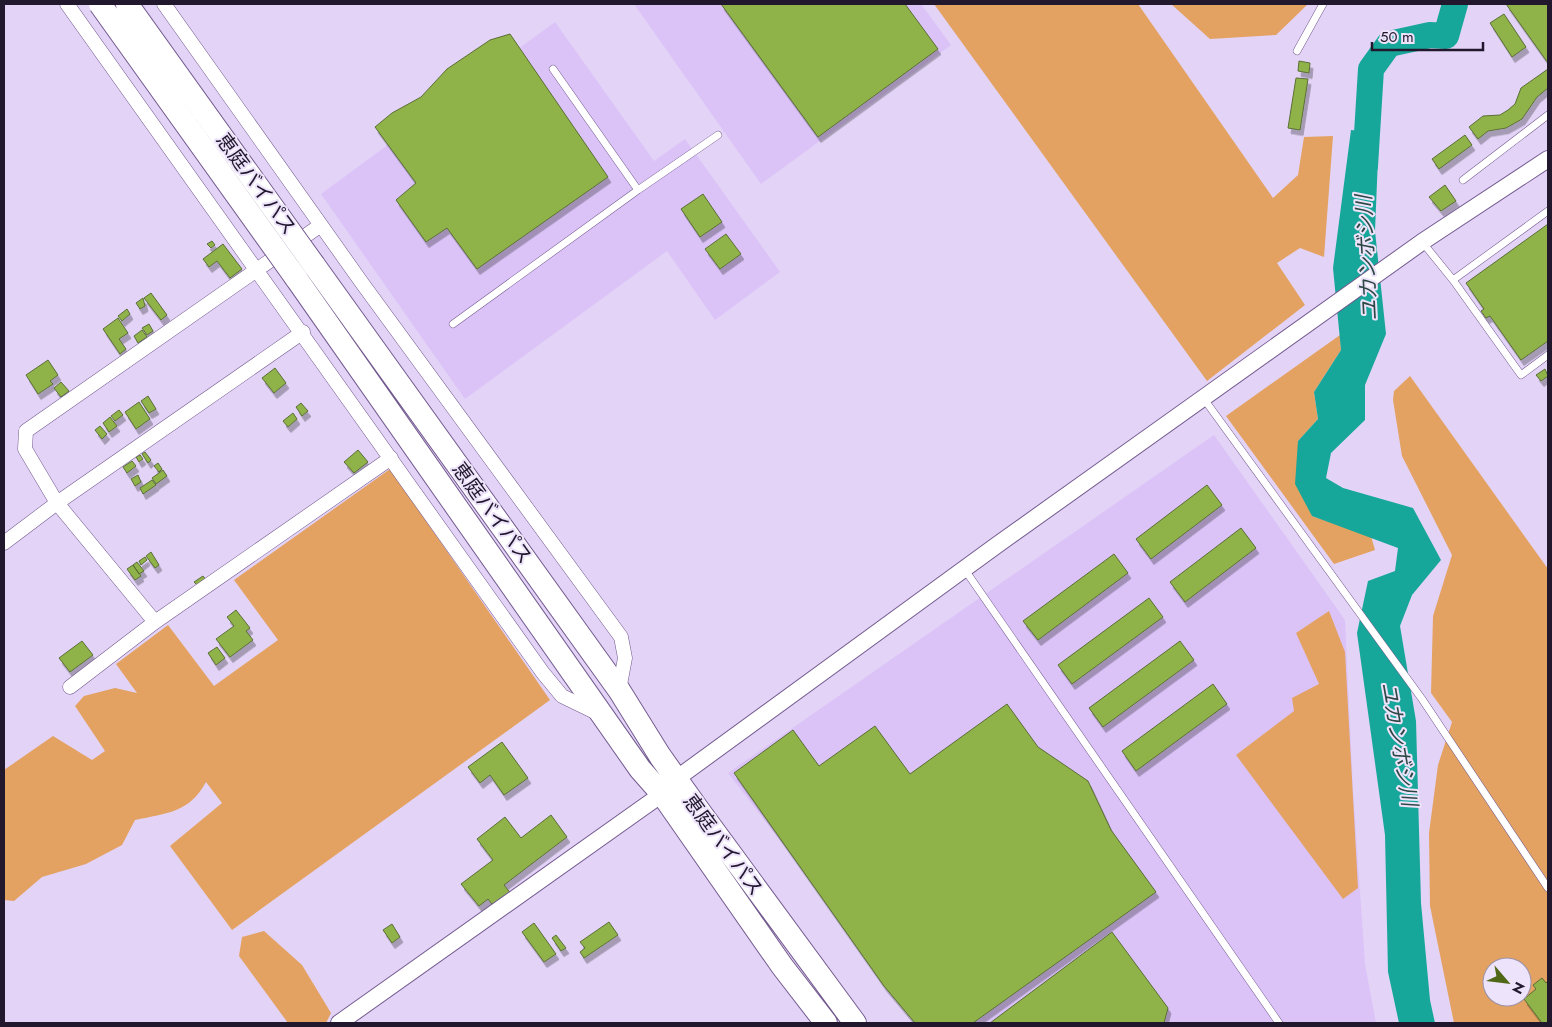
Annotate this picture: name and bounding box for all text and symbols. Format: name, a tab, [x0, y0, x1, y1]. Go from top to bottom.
scale bar	[1372, 20, 1483, 52]
text: 50 m	[1380, 26, 1414, 48]
street label: 恵庭バイパス	[209, 127, 303, 241]
water label: ユカンボシ川	[1349, 192, 1385, 322]
street label: 恵庭バイパス	[445, 456, 539, 570]
water label: ユカンボシ川	[1373, 679, 1425, 811]
street label: 恵庭バイパス	[676, 788, 770, 902]
north arrow	[1482, 957, 1532, 1007]
text: N	[1507, 978, 1530, 998]

